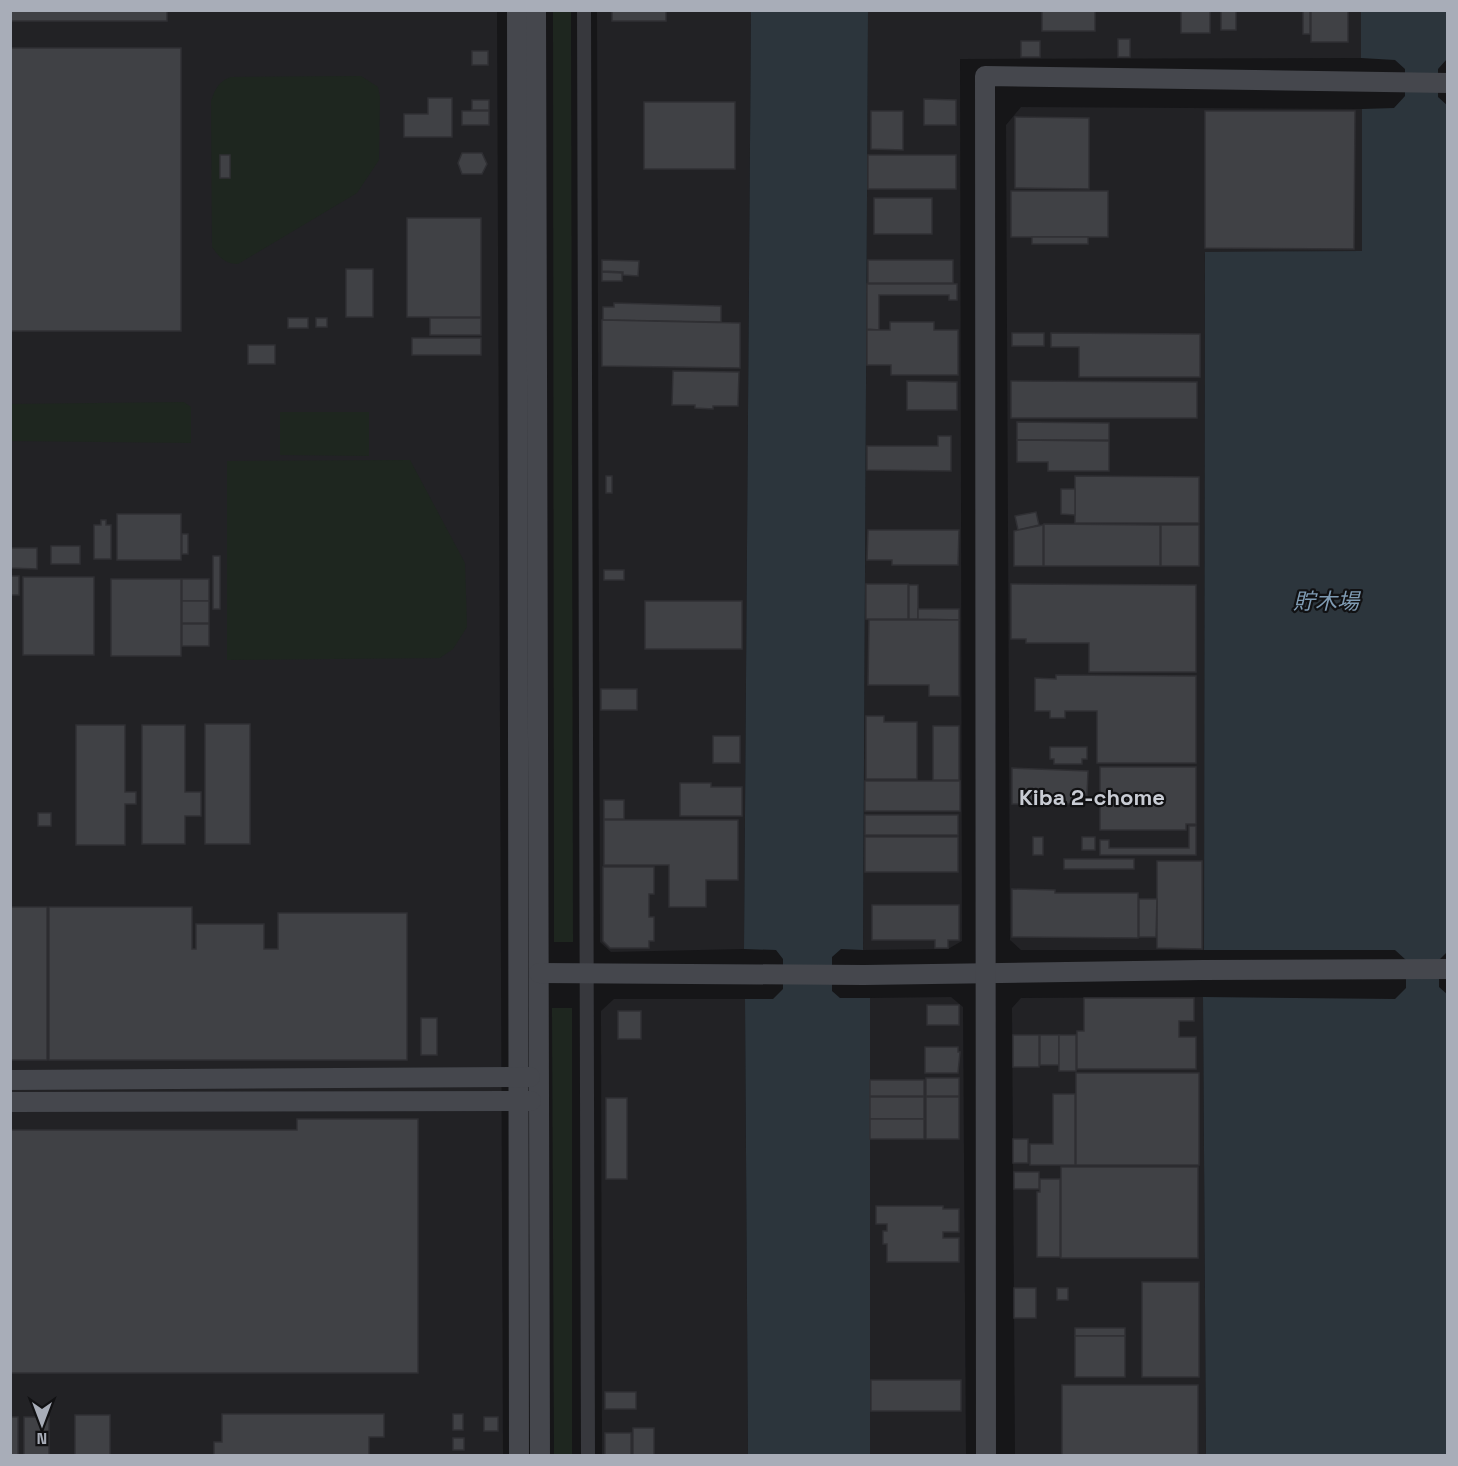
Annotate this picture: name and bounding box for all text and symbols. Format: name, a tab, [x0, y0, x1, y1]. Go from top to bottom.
water label: 貯木場	[1293, 587, 1362, 615]
district label: Kiba 2-chome	[1019, 783, 1165, 811]
north arrow	[12, 1394, 72, 1454]
text: N	[37, 1428, 47, 1449]

